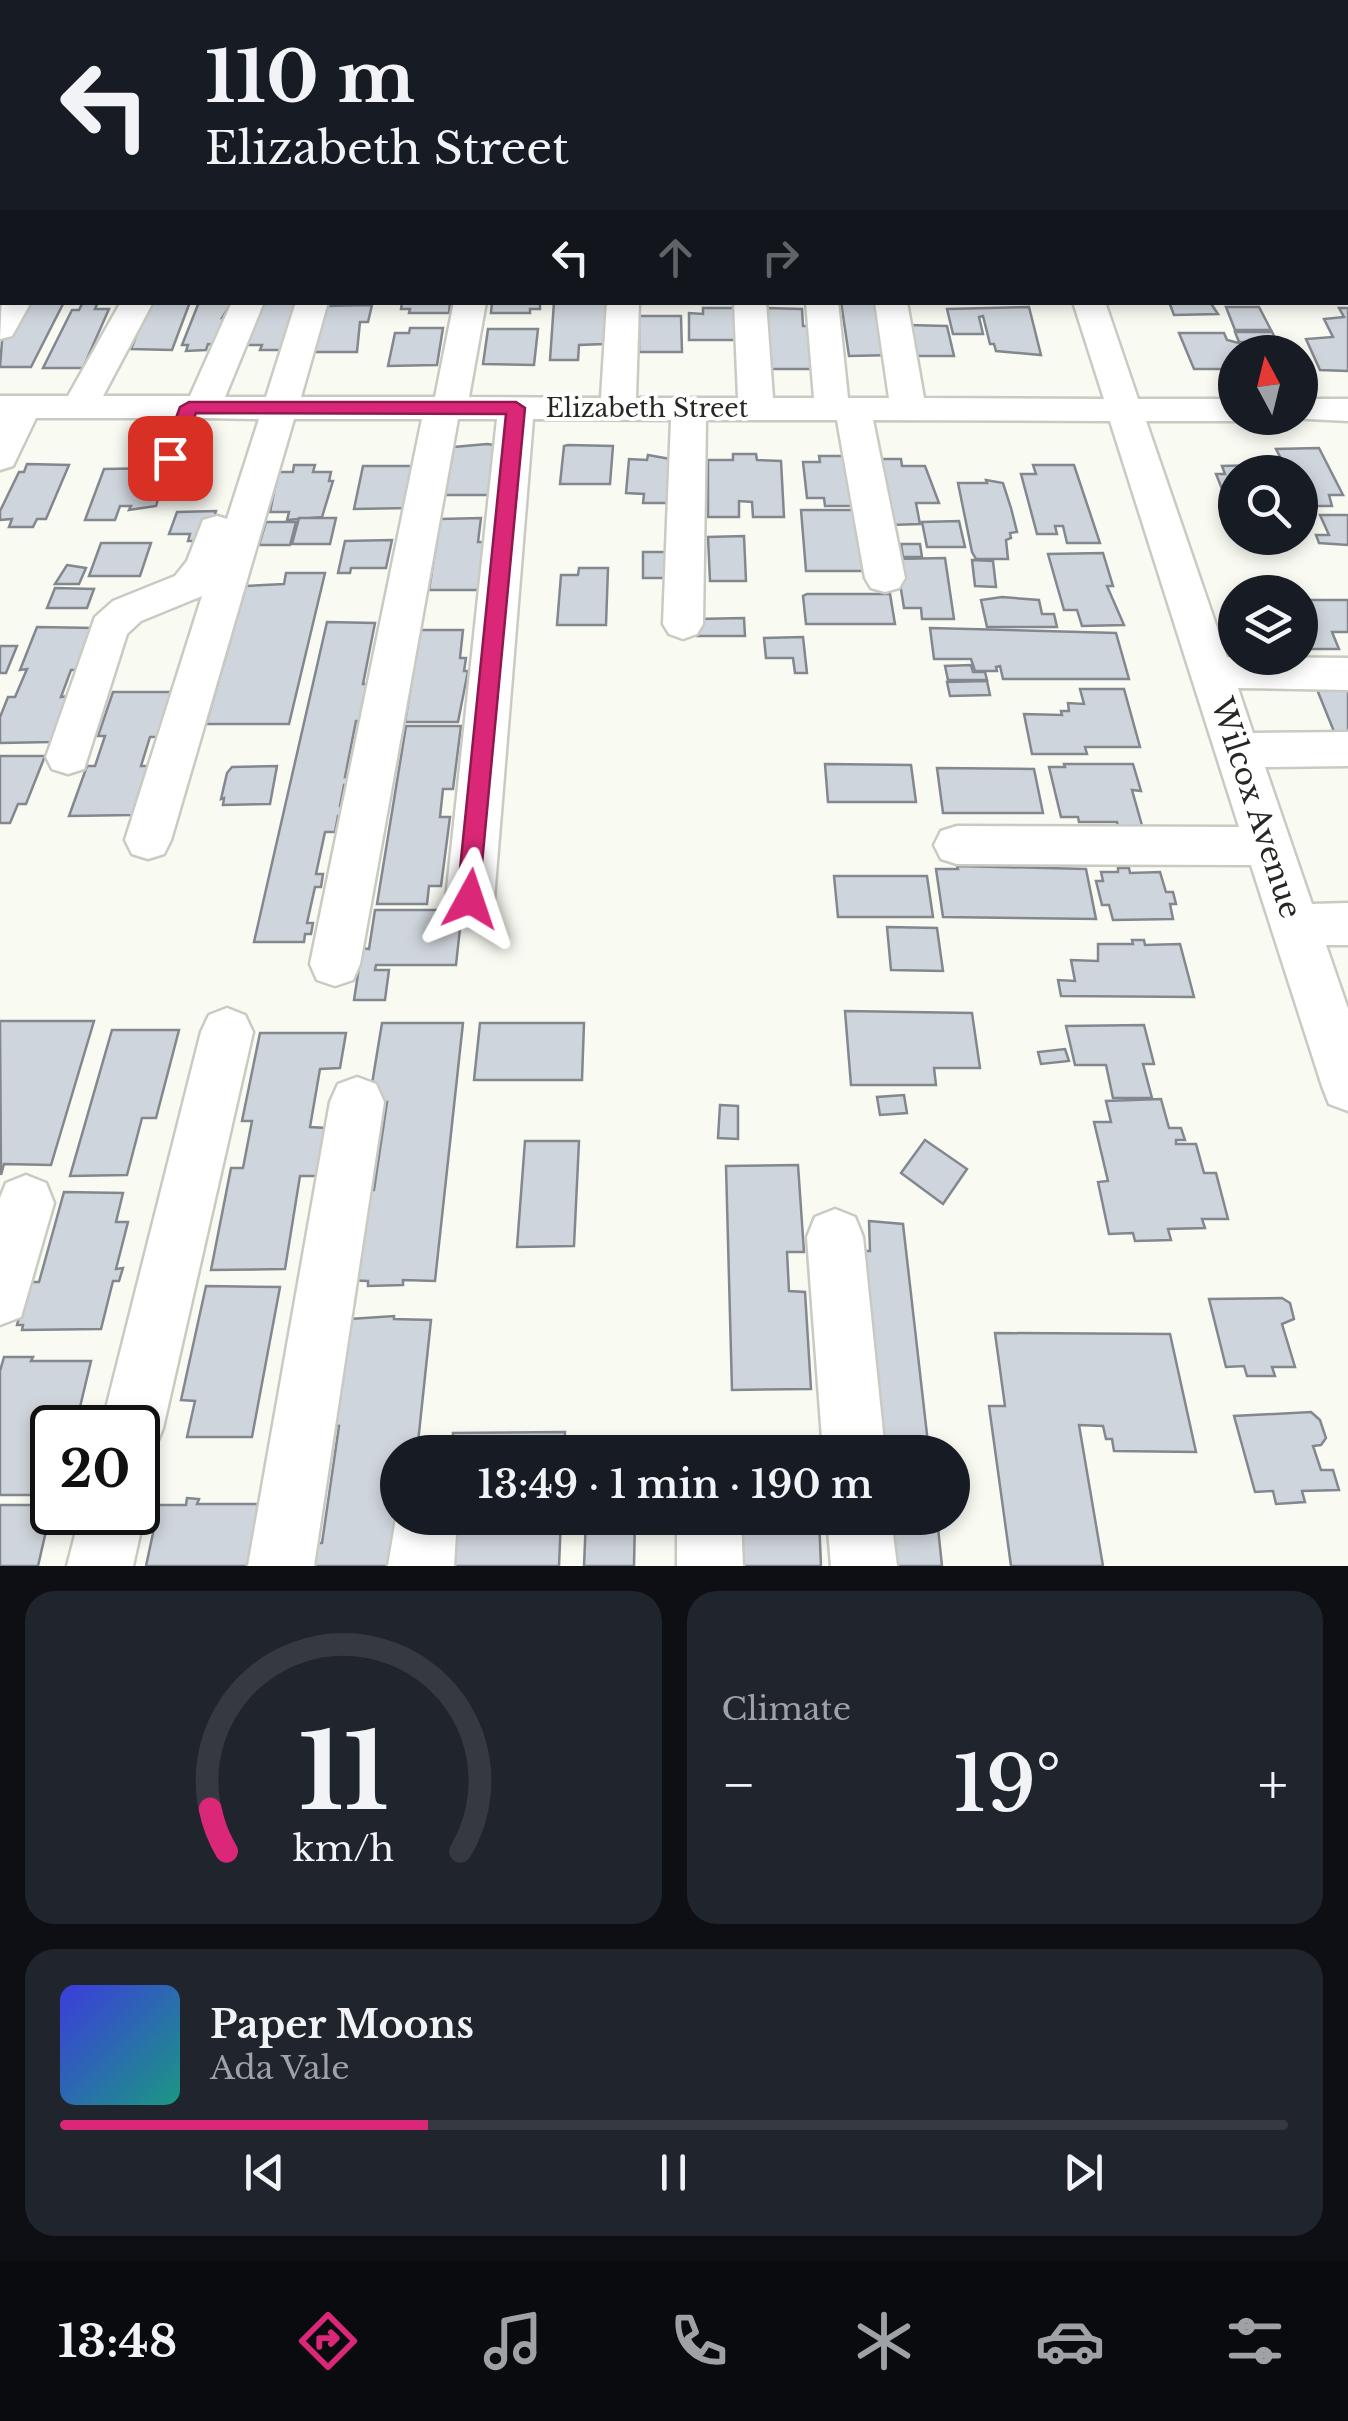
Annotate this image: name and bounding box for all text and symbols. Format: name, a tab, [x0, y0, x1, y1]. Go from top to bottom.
text: 110 m	[205, 34, 415, 121]
icon: left	[40, 40, 170, 170]
text: Elizabeth Street	[205, 120, 569, 176]
icon: left	[543, 230, 598, 285]
icon: ahead	[648, 230, 703, 285]
icon: right	[753, 230, 808, 285]
north arrow	[1218, 335, 1318, 435]
map controls	[1218, 335, 1318, 675]
street label: Elizabeth Street	[546, 393, 749, 424]
pin	[128, 416, 213, 501]
icon: arrive	[143, 431, 198, 486]
button: search	[1218, 455, 1318, 555]
button: layers	[1218, 575, 1318, 675]
street label: Wilcox Avenue	[1203, 692, 1310, 923]
position arrow	[418, 847, 522, 951]
speed limit sign: 20	[30, 1405, 160, 1535]
text: 13:49 · 1 min · 190 m	[477, 1461, 873, 1508]
text: Climate	[722, 1689, 851, 1729]
text: 11	[298, 1708, 389, 1837]
text: 19°	[953, 1738, 1061, 1831]
text: −	[722, 1751, 756, 1819]
text: +	[1258, 1751, 1288, 1819]
text: km/h	[293, 1826, 394, 1871]
text: Paper Moons	[210, 2001, 474, 2048]
text: Ada Vale	[210, 2048, 350, 2088]
icon: previous	[237, 2145, 292, 2200]
icon: pause	[646, 2145, 701, 2200]
icon: next	[1056, 2145, 1111, 2200]
icon: directions	[293, 2306, 363, 2376]
icon: music	[478, 2306, 548, 2376]
icon: phone	[664, 2306, 734, 2376]
icon: climate	[849, 2306, 919, 2376]
icon: car	[1035, 2306, 1105, 2376]
icon: filters	[1220, 2306, 1290, 2376]
text: 13:48	[58, 2313, 177, 2369]

